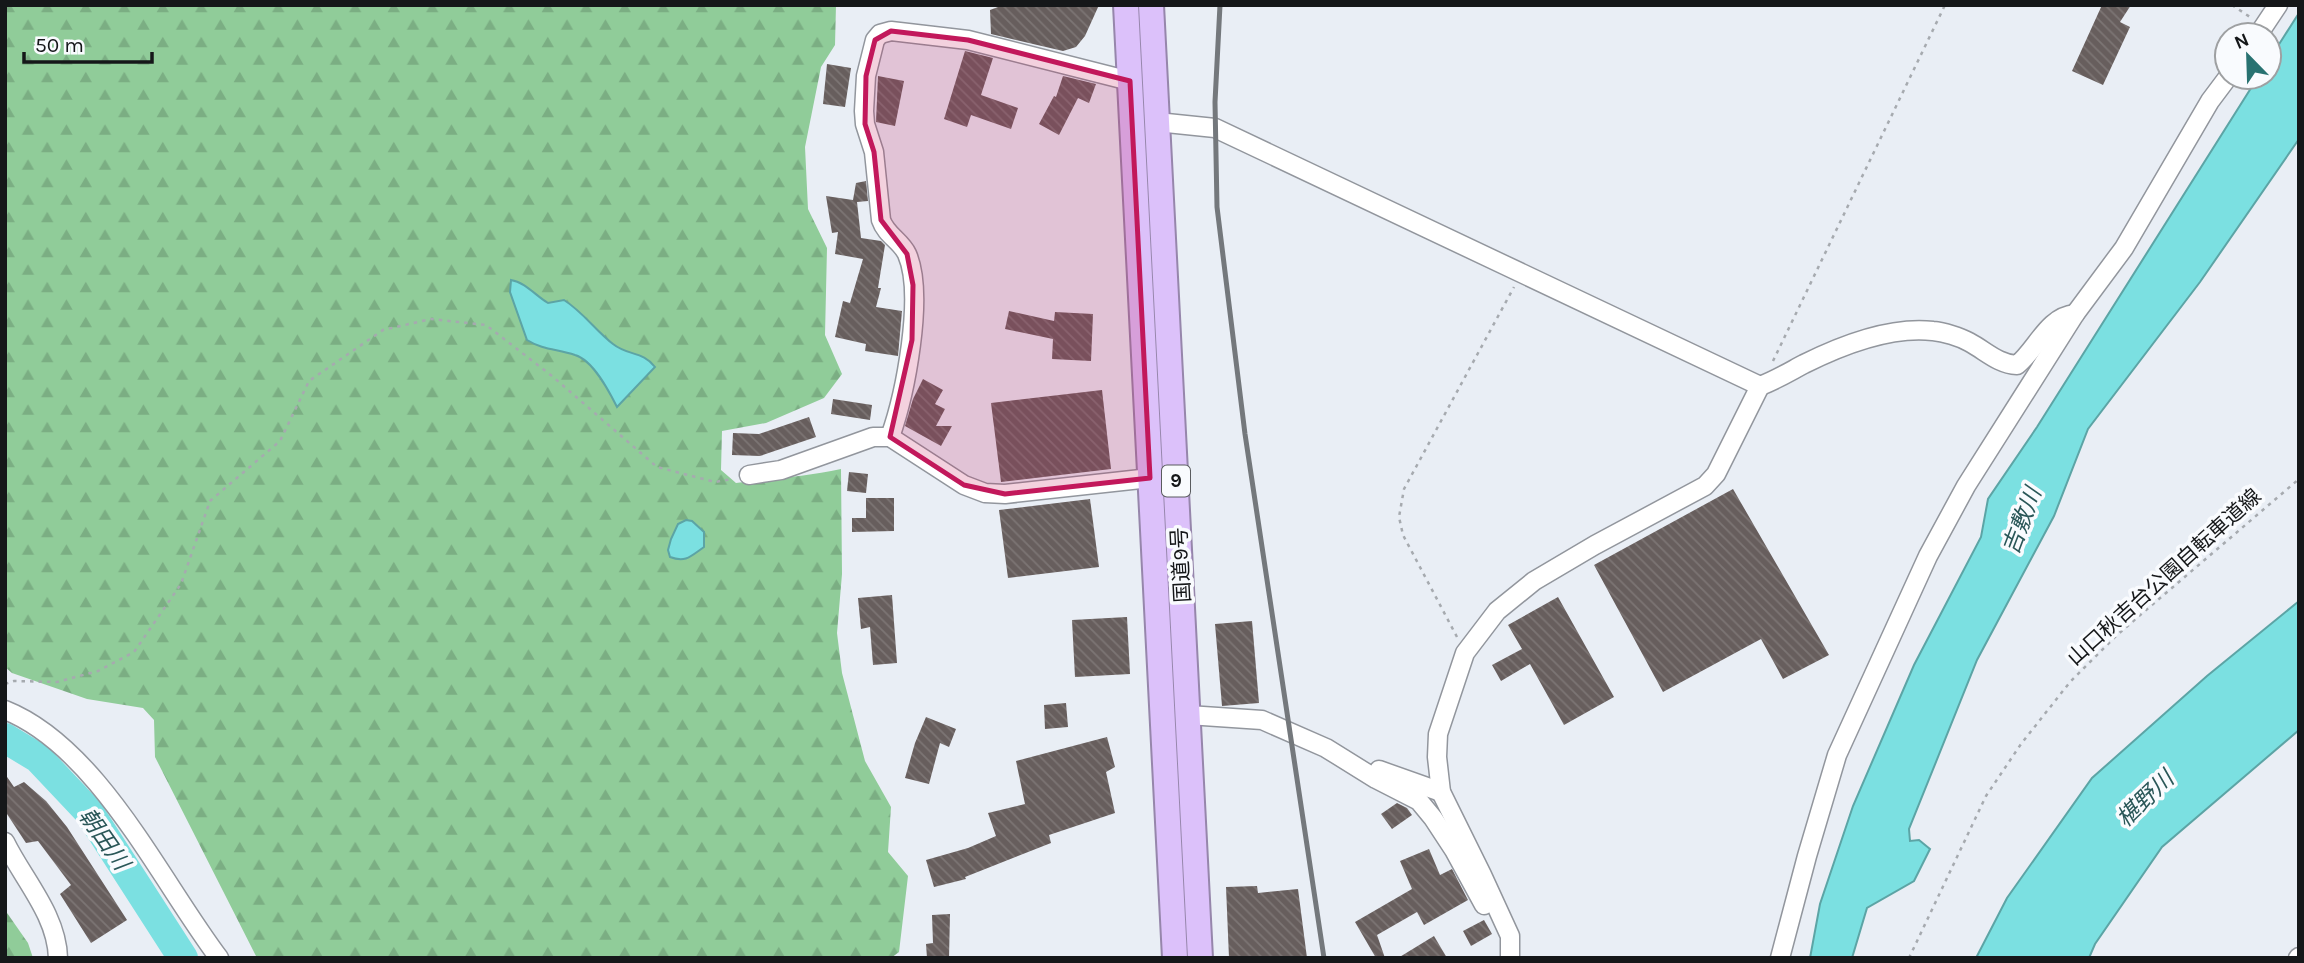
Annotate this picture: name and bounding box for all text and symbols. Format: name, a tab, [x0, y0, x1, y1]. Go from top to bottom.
scale bar	[24, 21, 152, 65]
north arrow	[2213, 21, 2283, 91]
text: N	[2231, 28, 2252, 54]
text: 50 m	[35, 33, 84, 57]
road number: 9	[1162, 466, 1190, 496]
water label: 吉敷川	[1997, 481, 2048, 558]
street label: 山口秋吉台公園自転車道線	[2062, 484, 2266, 670]
street label: 国道9号	[1167, 527, 1195, 603]
water label: 椹野川	[2111, 763, 2181, 833]
water label: 朝田川	[73, 803, 137, 877]

